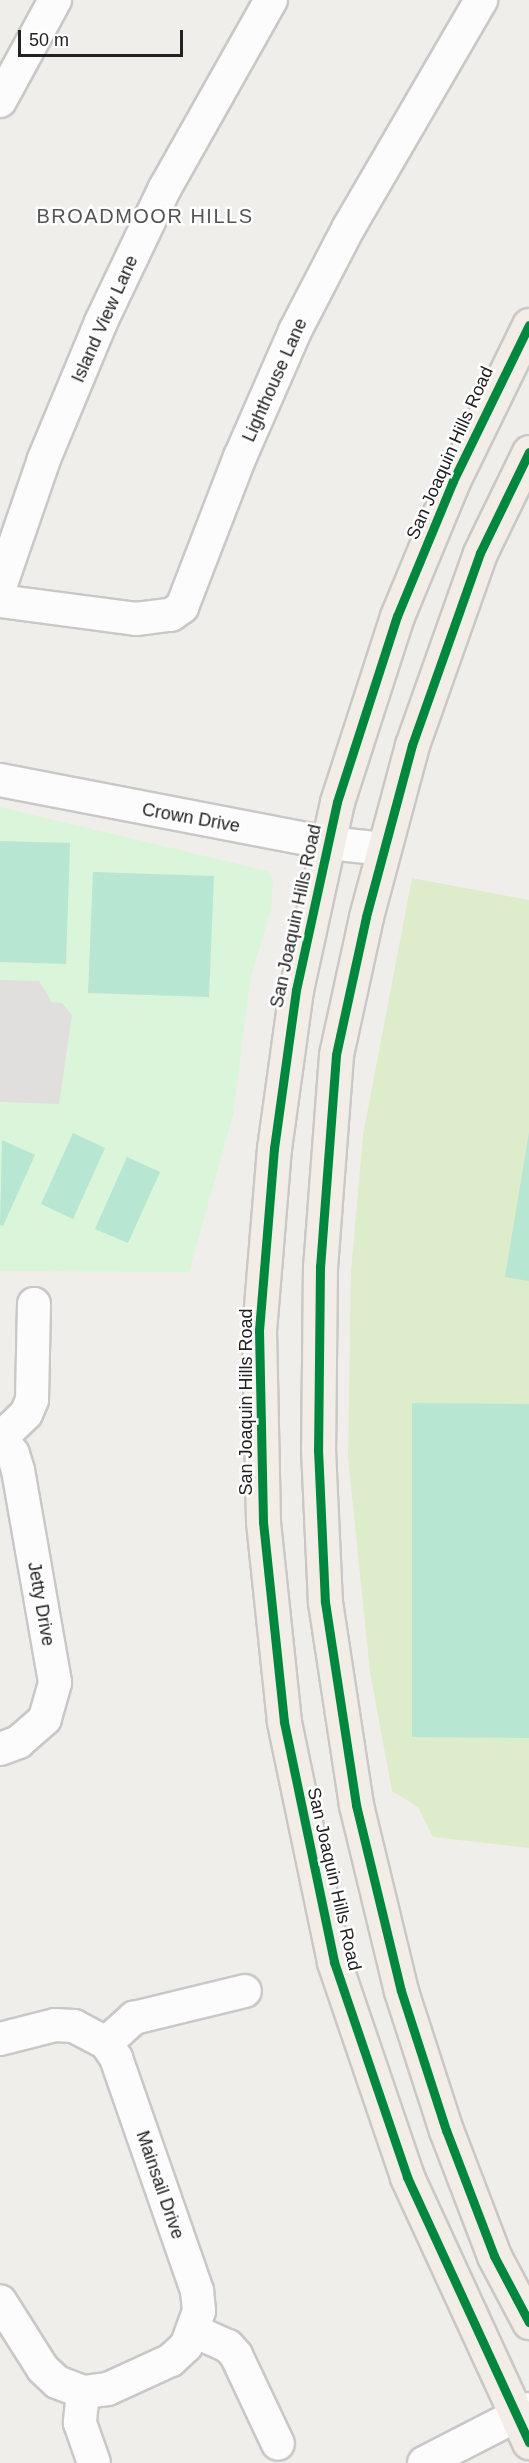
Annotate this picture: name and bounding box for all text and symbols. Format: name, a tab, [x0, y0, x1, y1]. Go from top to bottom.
scale bar	[21, 18, 186, 56]
text: 50 m	[29, 30, 69, 50]
district label: BROADMOOR HILLS	[37, 204, 253, 228]
street label: Island View Lane	[67, 252, 143, 386]
street label: Lighthouse Lane	[238, 315, 312, 445]
street label: San Joaquin Hills Road	[402, 363, 498, 543]
street label: Crown Drive	[140, 799, 242, 837]
street label: San Joaquin Hills Road	[266, 822, 326, 1010]
street label: San Joaquin Hills Road	[235, 1308, 257, 1496]
street label: Jetty Drive	[23, 1560, 59, 1648]
street label: San Joaquin Hills Road	[302, 1785, 366, 1973]
street label: Mainsail Drive	[131, 2128, 189, 2242]

